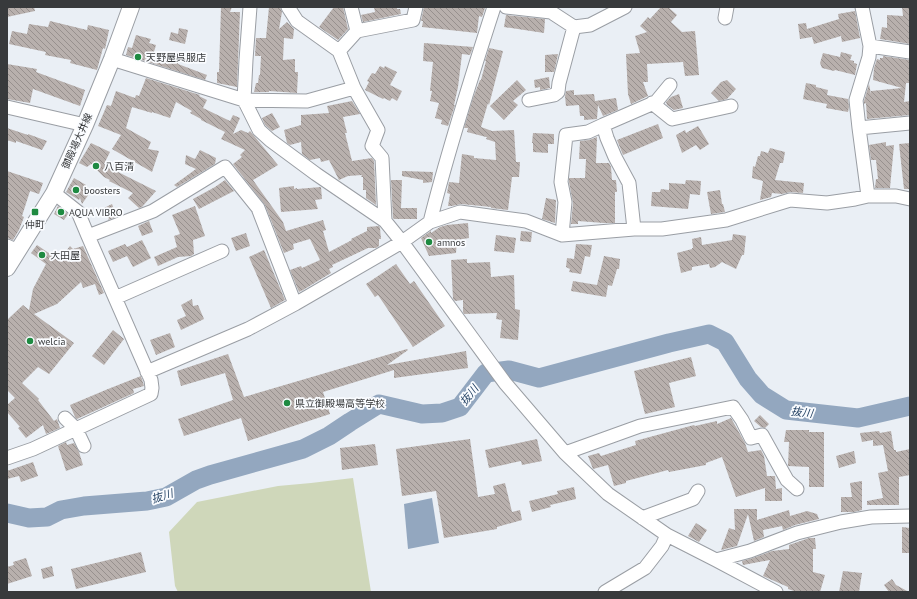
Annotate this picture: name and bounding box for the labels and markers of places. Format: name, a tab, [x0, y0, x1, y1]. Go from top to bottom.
place label: 天野屋呉服店	[146, 51, 206, 64]
marker: 天野屋呉服店	[133, 52, 143, 62]
place label: 八百清	[104, 160, 134, 173]
marker: 八百清	[91, 161, 101, 171]
place label: boosters	[84, 184, 120, 197]
marker: boosters	[71, 185, 81, 195]
place label: AQUA VIBRO	[69, 206, 123, 219]
marker: 仲町	[30, 207, 40, 217]
marker: AQUA VIBRO	[56, 207, 66, 217]
place label: 仲町	[25, 218, 45, 231]
place label: amnos	[437, 236, 465, 249]
marker: amnos	[424, 237, 434, 247]
place label: 大田屋	[50, 249, 80, 262]
marker: 大田屋	[37, 250, 47, 260]
place label: welcia	[38, 335, 65, 348]
marker: welcia	[25, 336, 35, 346]
place label: 県立御殿場高等学校	[295, 397, 385, 410]
marker: 県立御殿場高等学校	[282, 398, 292, 408]

